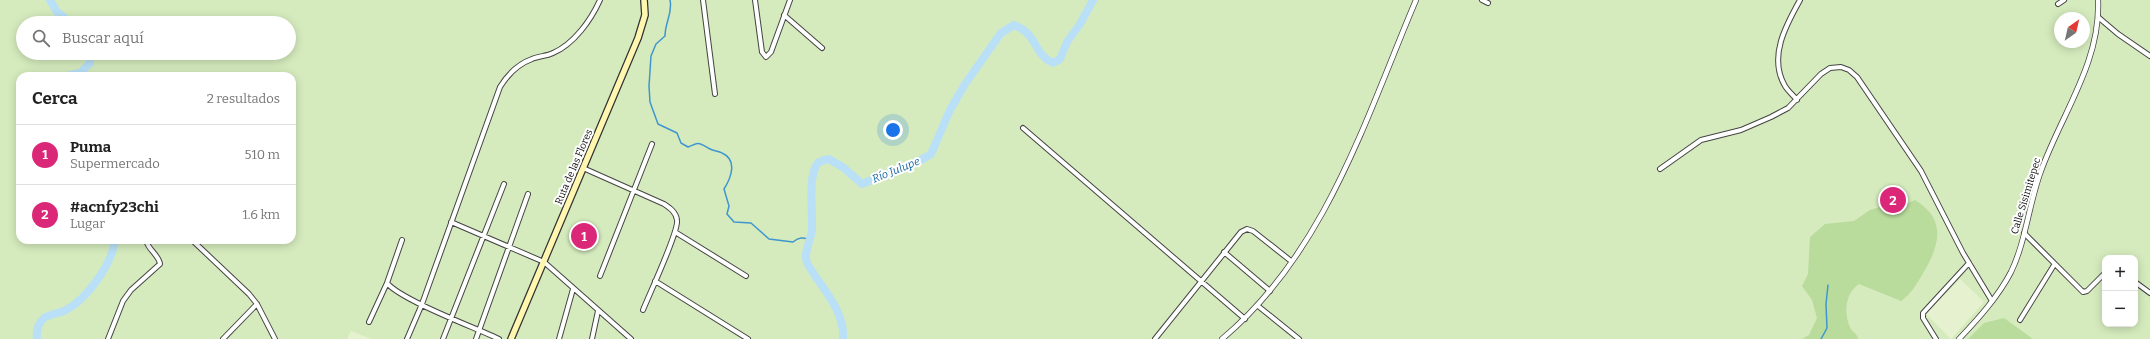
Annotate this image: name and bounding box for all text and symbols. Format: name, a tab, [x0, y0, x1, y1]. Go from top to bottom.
north arrow	[2054, 12, 2090, 48]
search box	[16, 16, 296, 60]
icon: search	[30, 27, 52, 49]
text: Buscar aquí	[62, 29, 144, 47]
text: Cerca	[32, 88, 77, 109]
text: 2 resultados	[207, 91, 280, 106]
your location	[883, 120, 903, 140]
street label: Ruta de las Flores	[553, 127, 595, 206]
text: Puma	[70, 138, 111, 156]
text: 1	[42, 147, 48, 162]
text: 510 m	[245, 147, 280, 162]
water label: Río Julupe	[870, 154, 922, 185]
text: Supermercado	[70, 156, 160, 171]
street label: Calle Sisimitepec	[2009, 156, 2043, 236]
pin: 2	[1880, 185, 1906, 215]
text: #acnfy23chi	[70, 198, 159, 216]
text: 2	[41, 207, 49, 222]
text: 1.6 km	[242, 207, 280, 222]
text: Lugar	[70, 216, 105, 231]
pin: 1	[571, 221, 597, 251]
map controls	[2102, 255, 2138, 327]
button: +	[2102, 255, 2138, 291]
button: −	[2102, 291, 2138, 327]

